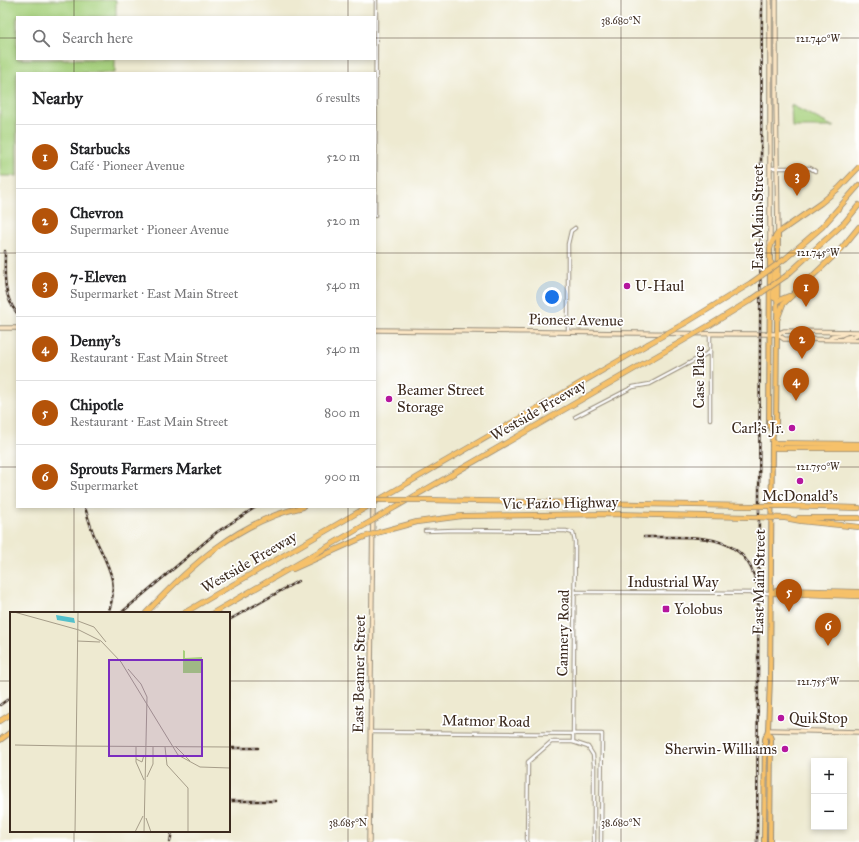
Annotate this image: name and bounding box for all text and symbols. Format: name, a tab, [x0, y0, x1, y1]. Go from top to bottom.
text: 38.680°N	[601, 15, 641, 27]
search box	[16, 16, 376, 60]
icon: search	[30, 27, 52, 49]
text: Search here	[62, 29, 133, 47]
text: 121.740°W	[796, 33, 840, 45]
text: Nearby	[32, 88, 83, 109]
text: 6 results	[316, 90, 360, 106]
text: Starbucks	[70, 140, 130, 158]
text: 1	[42, 149, 48, 165]
text: 520 m	[326, 149, 360, 165]
text: Café · Pioneer Avenue	[70, 158, 185, 174]
pin: 3	[784, 163, 810, 196]
street label: East Main Street	[749, 164, 767, 270]
text: Chevron	[70, 204, 123, 222]
text: 2	[42, 213, 48, 229]
text: 520 m	[326, 213, 360, 229]
text: Supermarket · Pioneer Avenue	[70, 222, 229, 238]
text: 121.745°W	[797, 247, 840, 259]
text: 7-Eleven	[70, 268, 126, 286]
pin: 1	[793, 274, 819, 307]
text: 3	[42, 277, 48, 293]
text: 540 m	[326, 277, 360, 293]
place label: U-Haul	[635, 277, 685, 295]
marker: U-Haul	[622, 281, 632, 291]
text: Supermarket · East Main Street	[70, 286, 238, 302]
your location	[542, 287, 562, 307]
street label: Pioneer Avenue	[528, 310, 624, 330]
pin: 2	[789, 326, 815, 359]
text: Denny's	[70, 332, 120, 350]
text: 4	[41, 341, 49, 357]
text: 540 m	[326, 341, 360, 357]
street label: Case Place	[690, 345, 708, 409]
text: Restaurant · East Main Street	[70, 350, 228, 366]
pin: 4	[783, 368, 809, 401]
street label: Westside Freeway	[487, 375, 590, 445]
place label: Beamer Street Storage	[397, 381, 485, 416]
marker: Beamer Street Storage	[384, 394, 394, 404]
text: Chipotle	[70, 396, 123, 414]
text: 5	[42, 405, 48, 421]
text: 800 m	[324, 405, 360, 421]
text: Restaurant · East Main Street	[70, 414, 228, 430]
place label: Carl's Jr.	[731, 419, 784, 438]
marker: Carl's Jr.	[787, 423, 797, 433]
text: Sprouts Farmers Market	[70, 460, 222, 478]
text: 121.750°W	[796, 461, 840, 473]
text: 6	[42, 469, 48, 485]
text: 900 m	[324, 469, 360, 485]
marker: McDonald's	[795, 476, 805, 486]
text: Supermarket	[70, 478, 138, 494]
place label: McDonald's	[762, 487, 838, 505]
street label: Vic Fazio Highway	[500, 493, 620, 513]
street label: Westside Freeway	[198, 527, 301, 597]
street label: East Main Street	[749, 528, 769, 635]
street label: Industrial Way	[628, 573, 719, 591]
pin: 5	[776, 579, 802, 612]
street label: Cannery Road	[553, 589, 573, 677]
place label: Yolobus	[674, 600, 722, 618]
marker: Yolobus	[661, 604, 671, 614]
inset map	[10, 612, 230, 832]
pin: 6	[815, 613, 841, 646]
street label: East Beamer Street	[349, 614, 369, 733]
text: 121.755°W	[797, 676, 840, 688]
place label: QuikStop	[789, 709, 848, 727]
street label: Matmor Road	[442, 711, 531, 731]
marker: QuikStop	[776, 713, 786, 723]
place label: Sherwin-Williams	[665, 740, 777, 758]
marker: Sherwin-Williams	[780, 744, 790, 754]
map controls	[811, 758, 847, 830]
button: +	[811, 758, 847, 794]
button: −	[811, 794, 847, 830]
text: 38.685°N	[329, 817, 368, 829]
text: 38.680°N	[601, 817, 641, 829]

